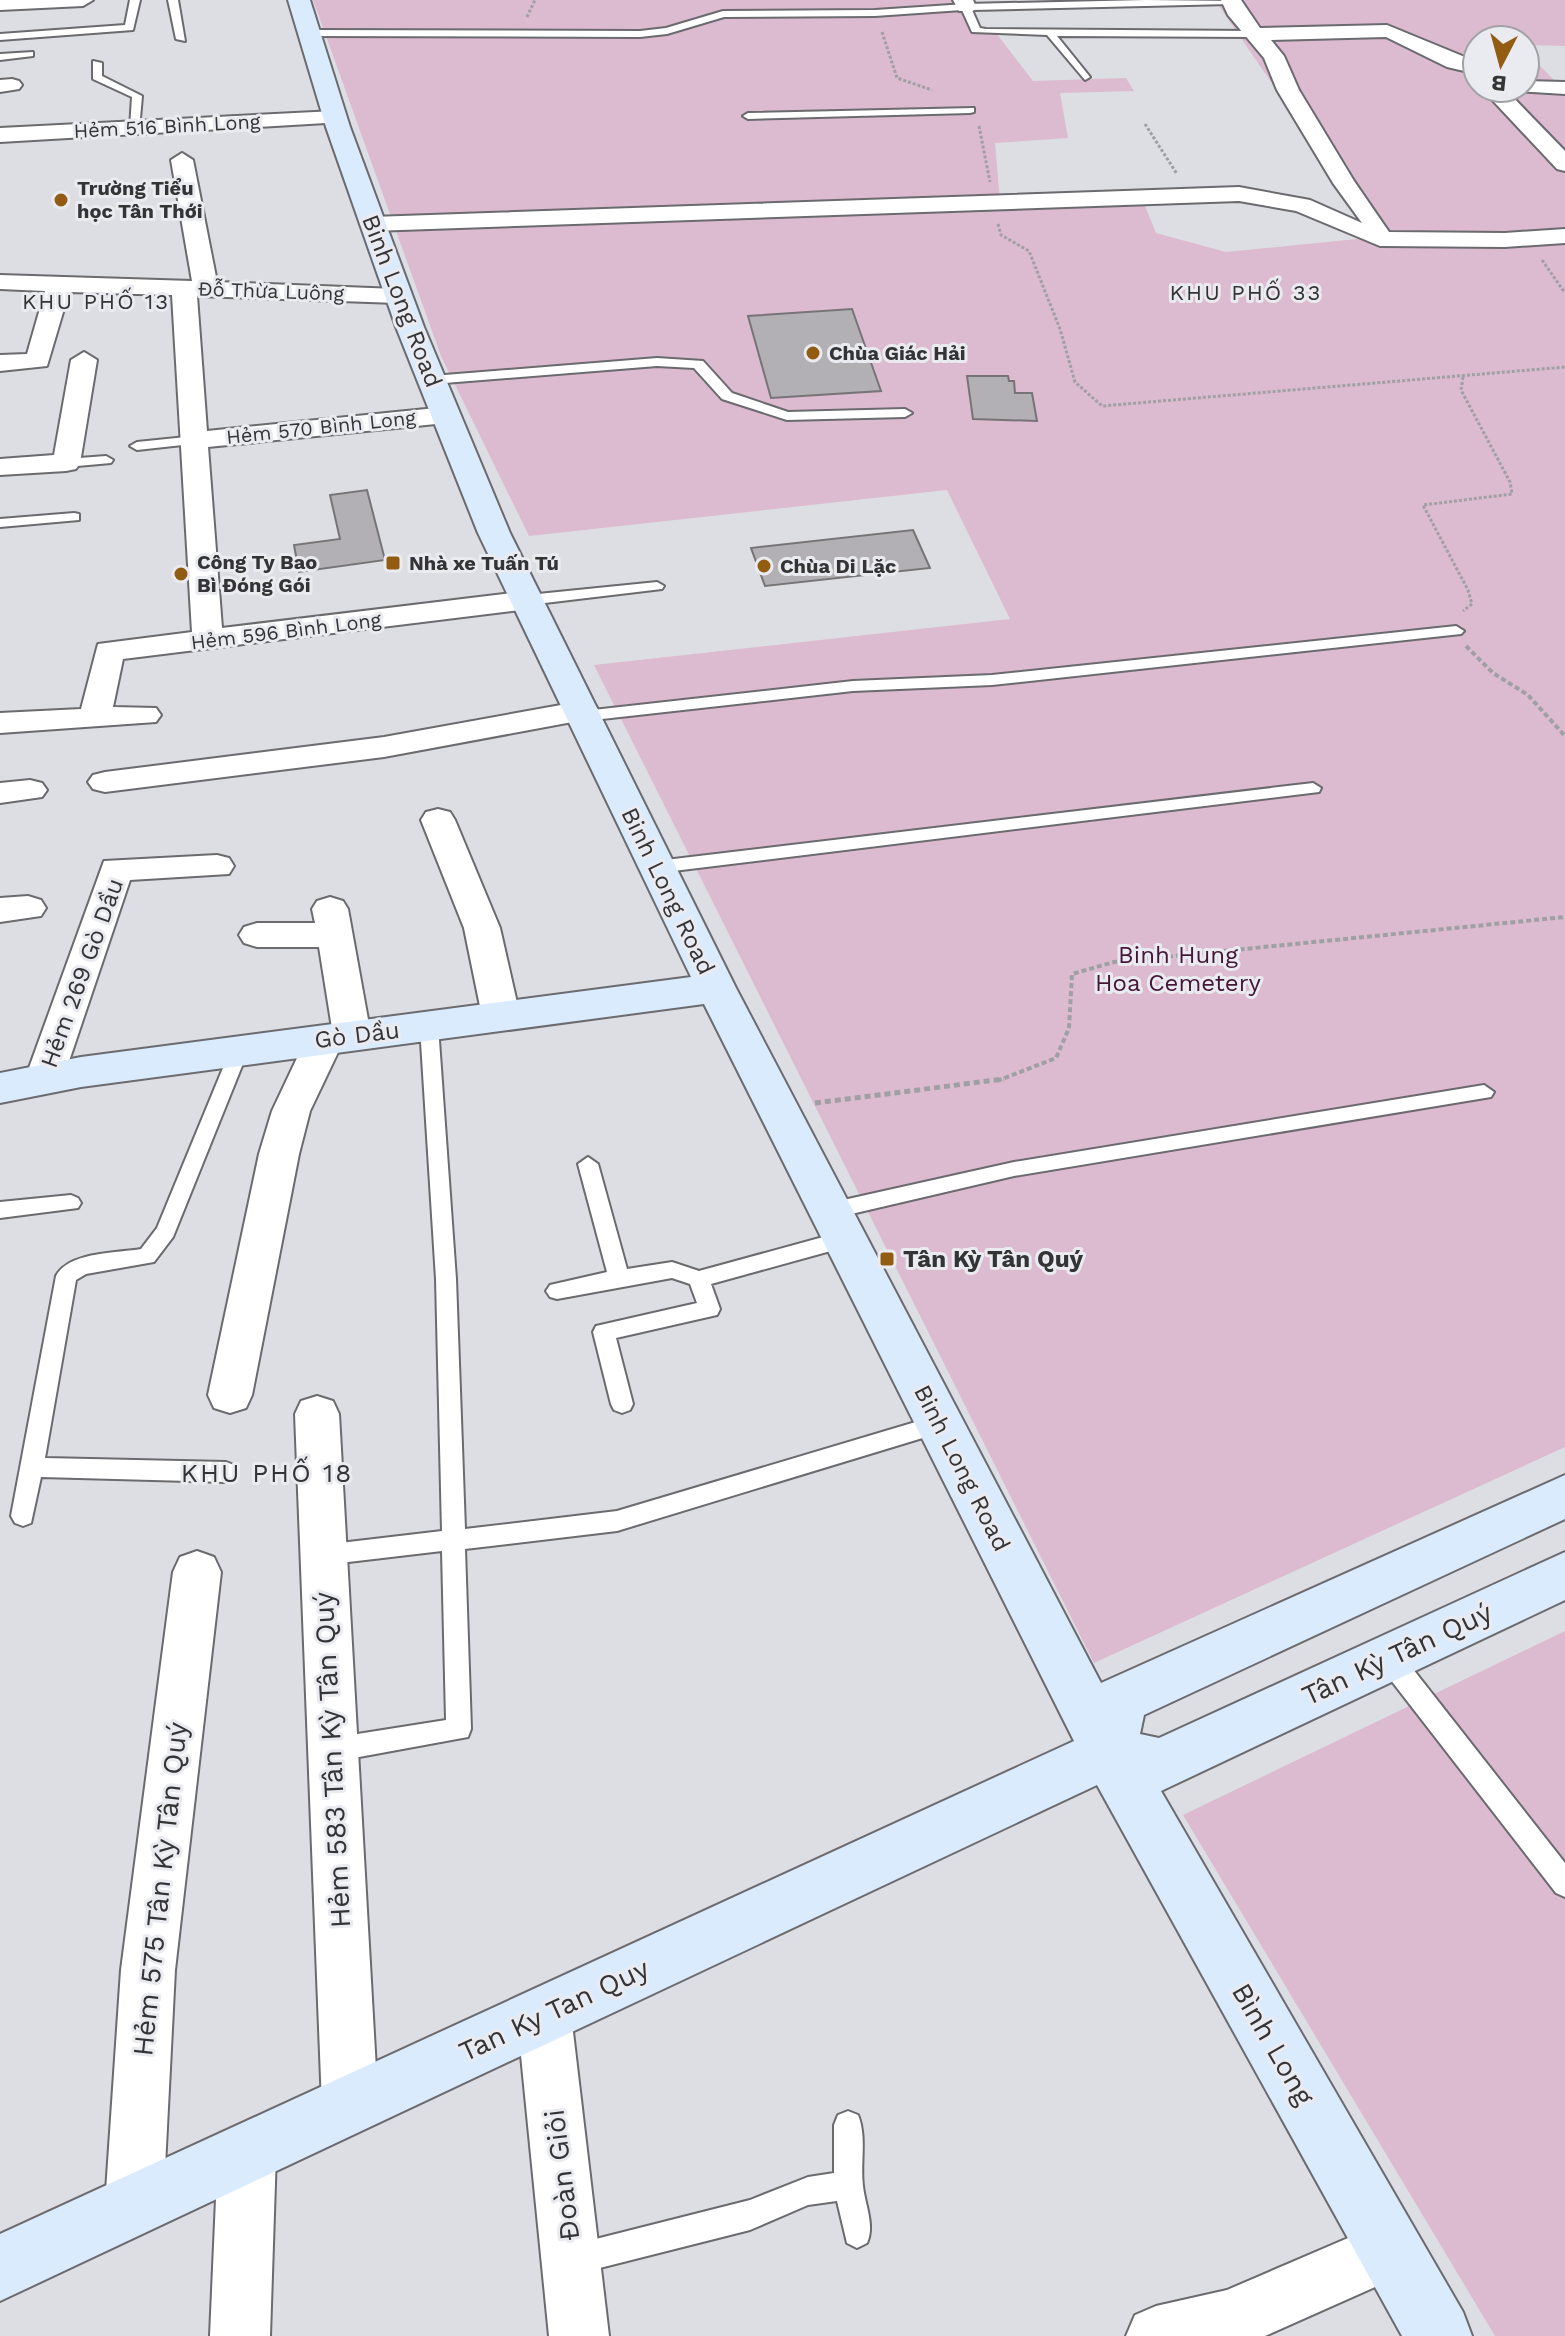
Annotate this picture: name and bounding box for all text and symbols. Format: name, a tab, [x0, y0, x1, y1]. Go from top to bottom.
north arrow	[1461, 24, 1541, 104]
text: B	[1490, 70, 1508, 97]
street label: Hẻm 516 Bình Long	[73, 109, 261, 143]
place label: Trường Tiểu học Tân Thới	[77, 176, 202, 223]
marker: Trường Tiểu học Tân Thới	[52, 191, 70, 209]
street label: Binh Long Road	[356, 211, 448, 391]
street label: Đỗ Thừa Luông	[198, 276, 345, 306]
district label: KHU PHỐ 33	[1170, 278, 1322, 305]
district label: KHU PHỐ 13	[22, 287, 170, 314]
place label: Chùa Giác Hải	[829, 341, 966, 365]
marker: Chùa Giác Hải	[804, 344, 822, 362]
street label: Hẻm 570 Bình Long	[225, 405, 417, 449]
place label: Công Ty Bao Bì Đóng Gói	[197, 550, 317, 597]
place label: Nhà xe Tuấn Tú	[409, 551, 559, 575]
marker: Nhà xe Tuấn Tú	[384, 554, 402, 572]
place label: Chùa Di Lặc	[780, 554, 896, 578]
marker: Chùa Di Lặc	[755, 557, 773, 575]
marker: Công Ty Bao Bì Đóng Gói	[172, 565, 190, 583]
street label: Hẻm 596 Bình Long	[189, 607, 383, 655]
street label: Binh Long Road	[615, 803, 721, 979]
street label: Hẻm 269 Gò Dầu	[35, 874, 129, 1072]
park label: Binh Hung Hoa Cemetery	[1095, 941, 1262, 997]
street label: Gò Dầu	[313, 1016, 401, 1054]
place label: Tân Kỳ Tân Quý	[903, 1245, 1084, 1273]
marker: Tân Kỳ Tân Quý	[878, 1250, 896, 1268]
street label: Binh Long Road	[908, 1380, 1016, 1556]
district label: KHU PHỐ 18	[181, 1456, 353, 1488]
street label: Hẻm 583 Tân Kỳ Tân Quý	[307, 1590, 357, 1929]
street label: Tân Kỳ Tân Quý	[1297, 1595, 1498, 1712]
street label: Hẻm 575 Tân Kỳ Tân Quý	[126, 1720, 194, 2058]
street label: Tan Ky Tan Quy	[454, 1951, 655, 2068]
street label: Bình Long	[1225, 1977, 1321, 2111]
street label: Đoàn Giỏi	[538, 2107, 586, 2243]

